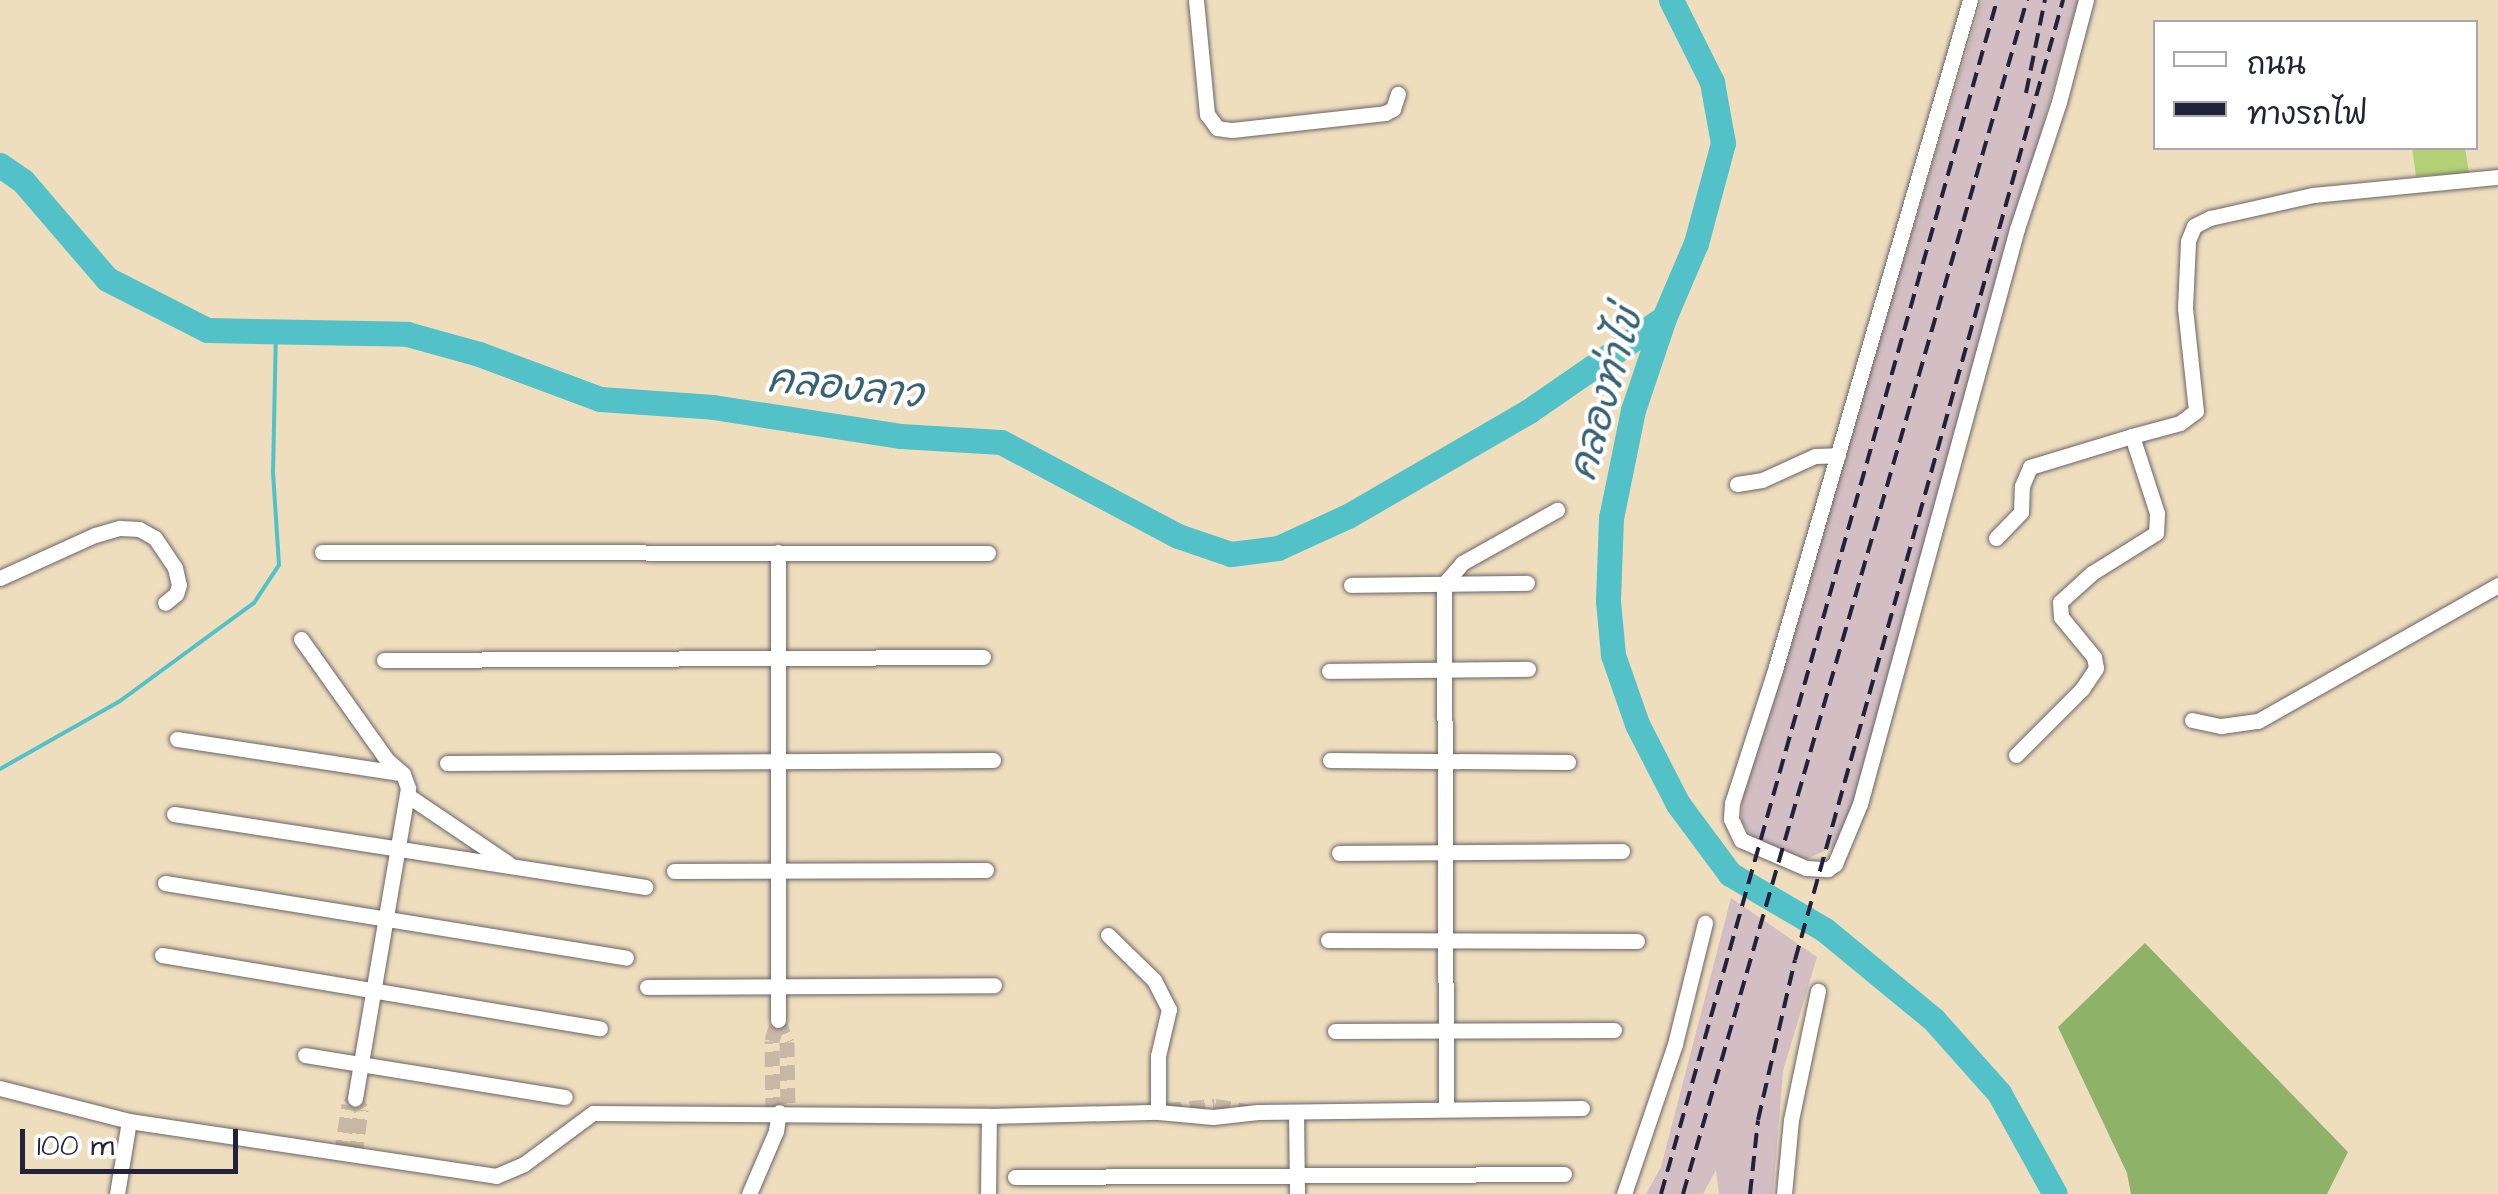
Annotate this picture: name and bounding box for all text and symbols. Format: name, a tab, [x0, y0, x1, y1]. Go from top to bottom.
legend	[2153, 20, 2478, 150]
text: ถนน	[2247, 44, 2306, 86]
text: ทางรถไฟ	[2247, 94, 2368, 136]
water label: คลองท่าไข่	[1560, 304, 1654, 486]
water label: คลองลาว	[765, 356, 925, 420]
scale bar	[25, 1109, 242, 1171]
text: 100 m	[37, 1125, 114, 1167]

